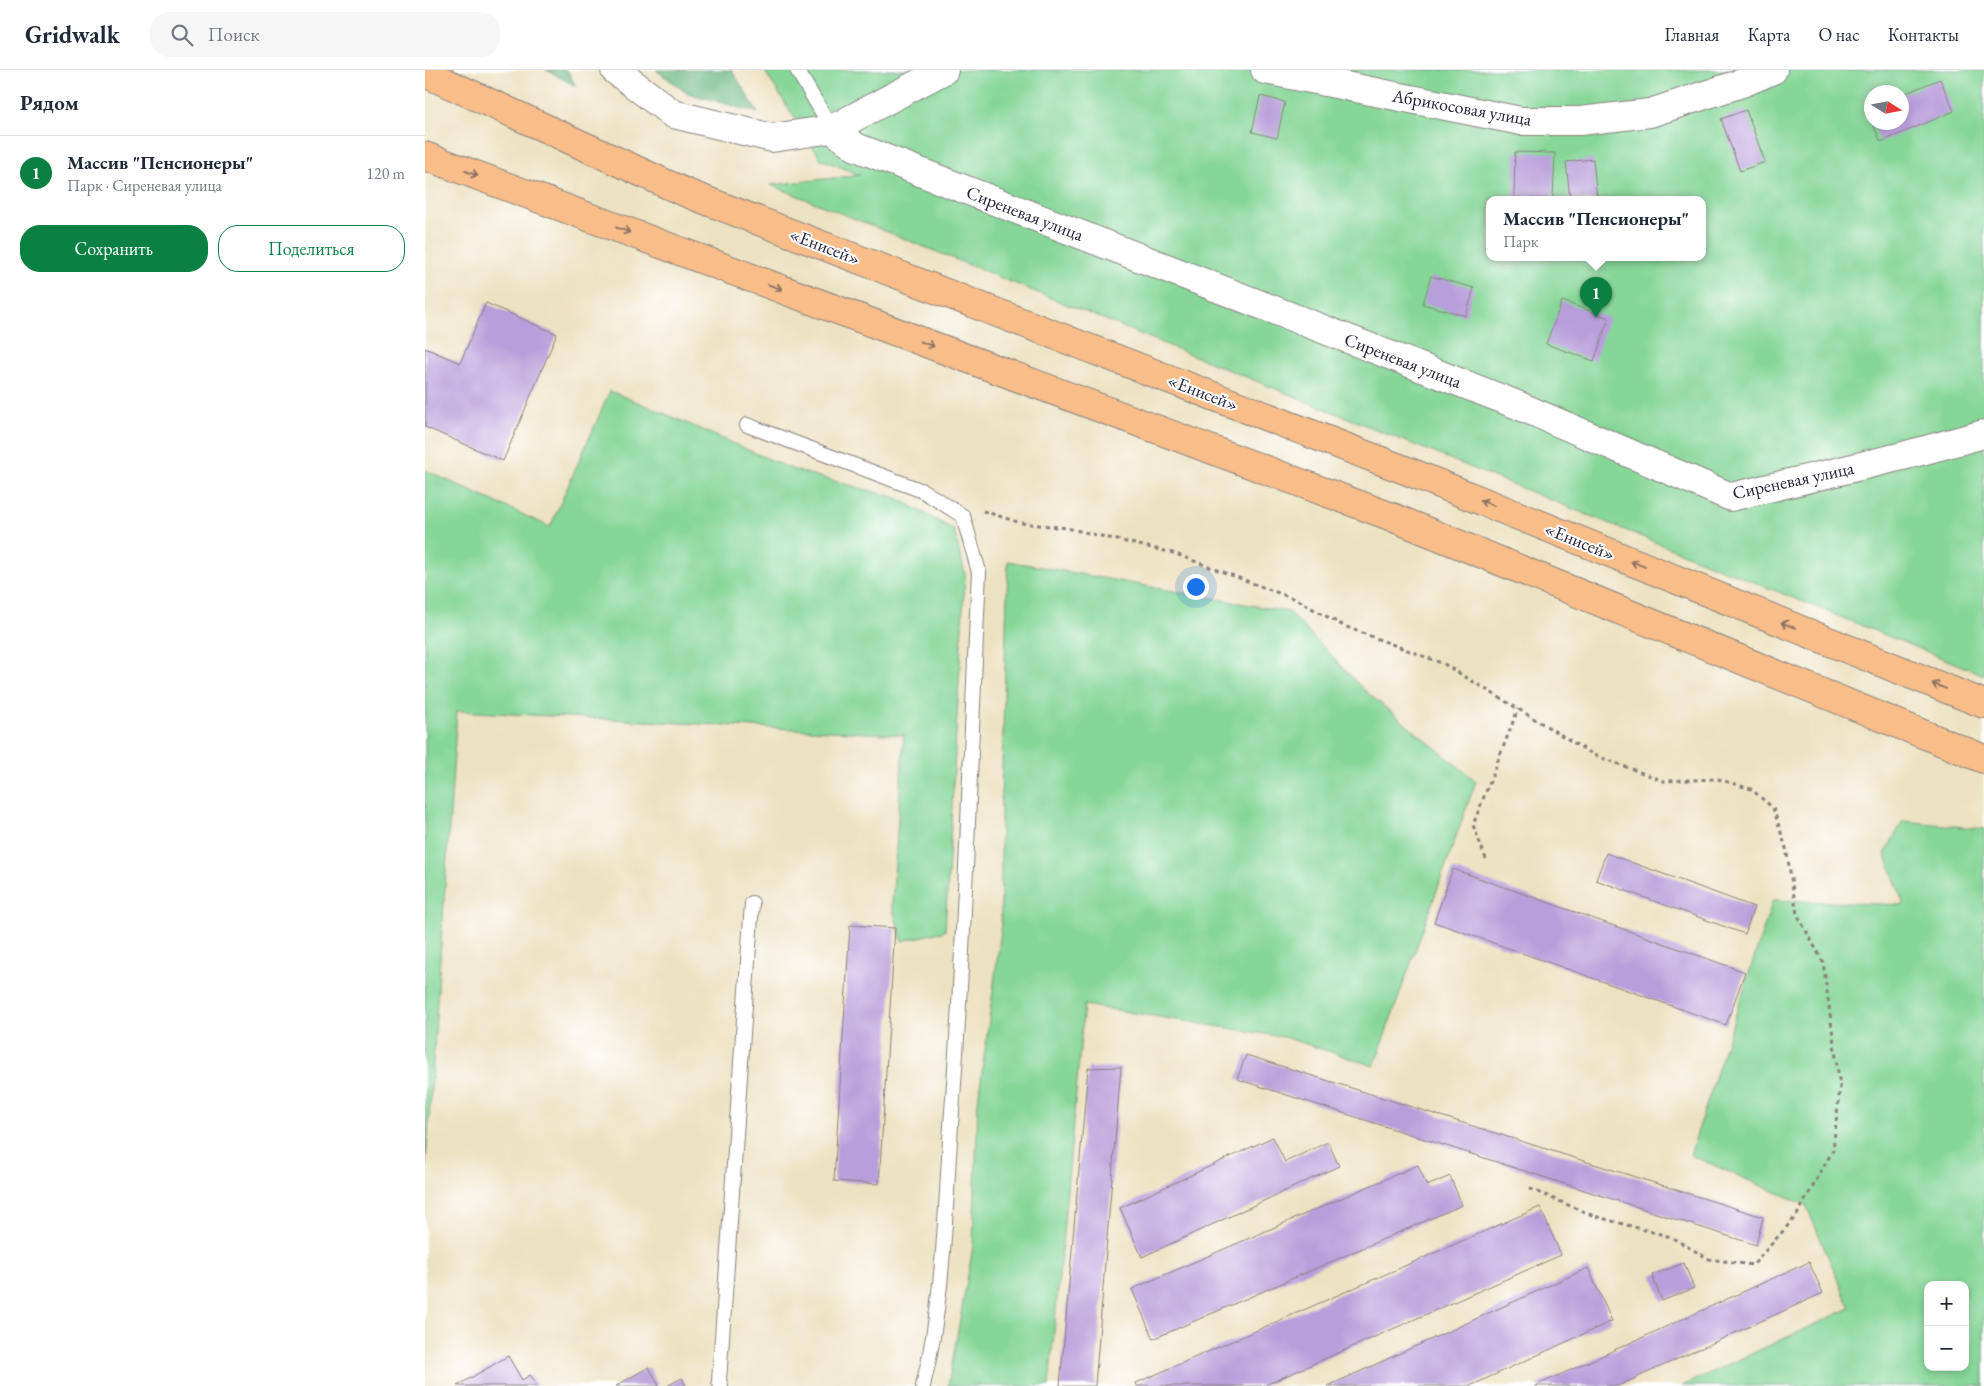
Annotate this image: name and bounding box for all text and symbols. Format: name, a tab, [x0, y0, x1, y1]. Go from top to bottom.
search box	[150, 12, 500, 57]
text: Gridwalk	[25, 19, 120, 50]
icon: search	[168, 21, 196, 49]
text: Поиск	[208, 22, 260, 47]
text: Главная	[1665, 23, 1719, 46]
text: Карта	[1747, 23, 1790, 46]
text: О нас	[1818, 23, 1860, 46]
text: Контакты	[1888, 23, 1959, 46]
street label: Абрикосовая улица	[1390, 83, 1534, 131]
north arrow	[1864, 85, 1909, 130]
text: Рядом	[20, 89, 79, 116]
text: Массив "Пенсионеры"	[67, 150, 253, 175]
text: 1	[32, 163, 40, 184]
text: 120 m	[366, 163, 405, 184]
one-way arrow	[462, 169, 478, 178]
text: Парк · Сиреневая улица	[67, 175, 222, 196]
street label: Сиреневая улица	[963, 180, 1088, 246]
popup	[1486, 196, 1706, 261]
text: Массив "Пенсионеры"	[1503, 206, 1689, 231]
street label: «Енисей»	[786, 222, 864, 270]
button: Сохранить	[20, 225, 208, 272]
button: Поделиться	[218, 225, 405, 272]
one-way arrow	[614, 226, 630, 235]
text: Парк	[1503, 231, 1538, 252]
pin: 1	[1580, 277, 1612, 318]
one-way arrow	[767, 283, 782, 292]
street label: Сиреневая улица	[1341, 327, 1466, 393]
one-way arrow	[919, 340, 934, 349]
street label: «Енисей»	[1164, 368, 1242, 416]
street label: Сиреневая улица	[1730, 456, 1857, 504]
one-way arrow	[1480, 498, 1495, 508]
street label: «Енисей»	[1541, 516, 1619, 566]
one-way arrow	[1630, 559, 1645, 568]
your location	[1183, 574, 1209, 600]
one-way arrow	[1781, 620, 1796, 630]
one-way arrow	[1932, 681, 1947, 690]
map controls	[1924, 1281, 1969, 1371]
button: +	[1924, 1281, 1969, 1326]
button: −	[1924, 1326, 1969, 1371]

